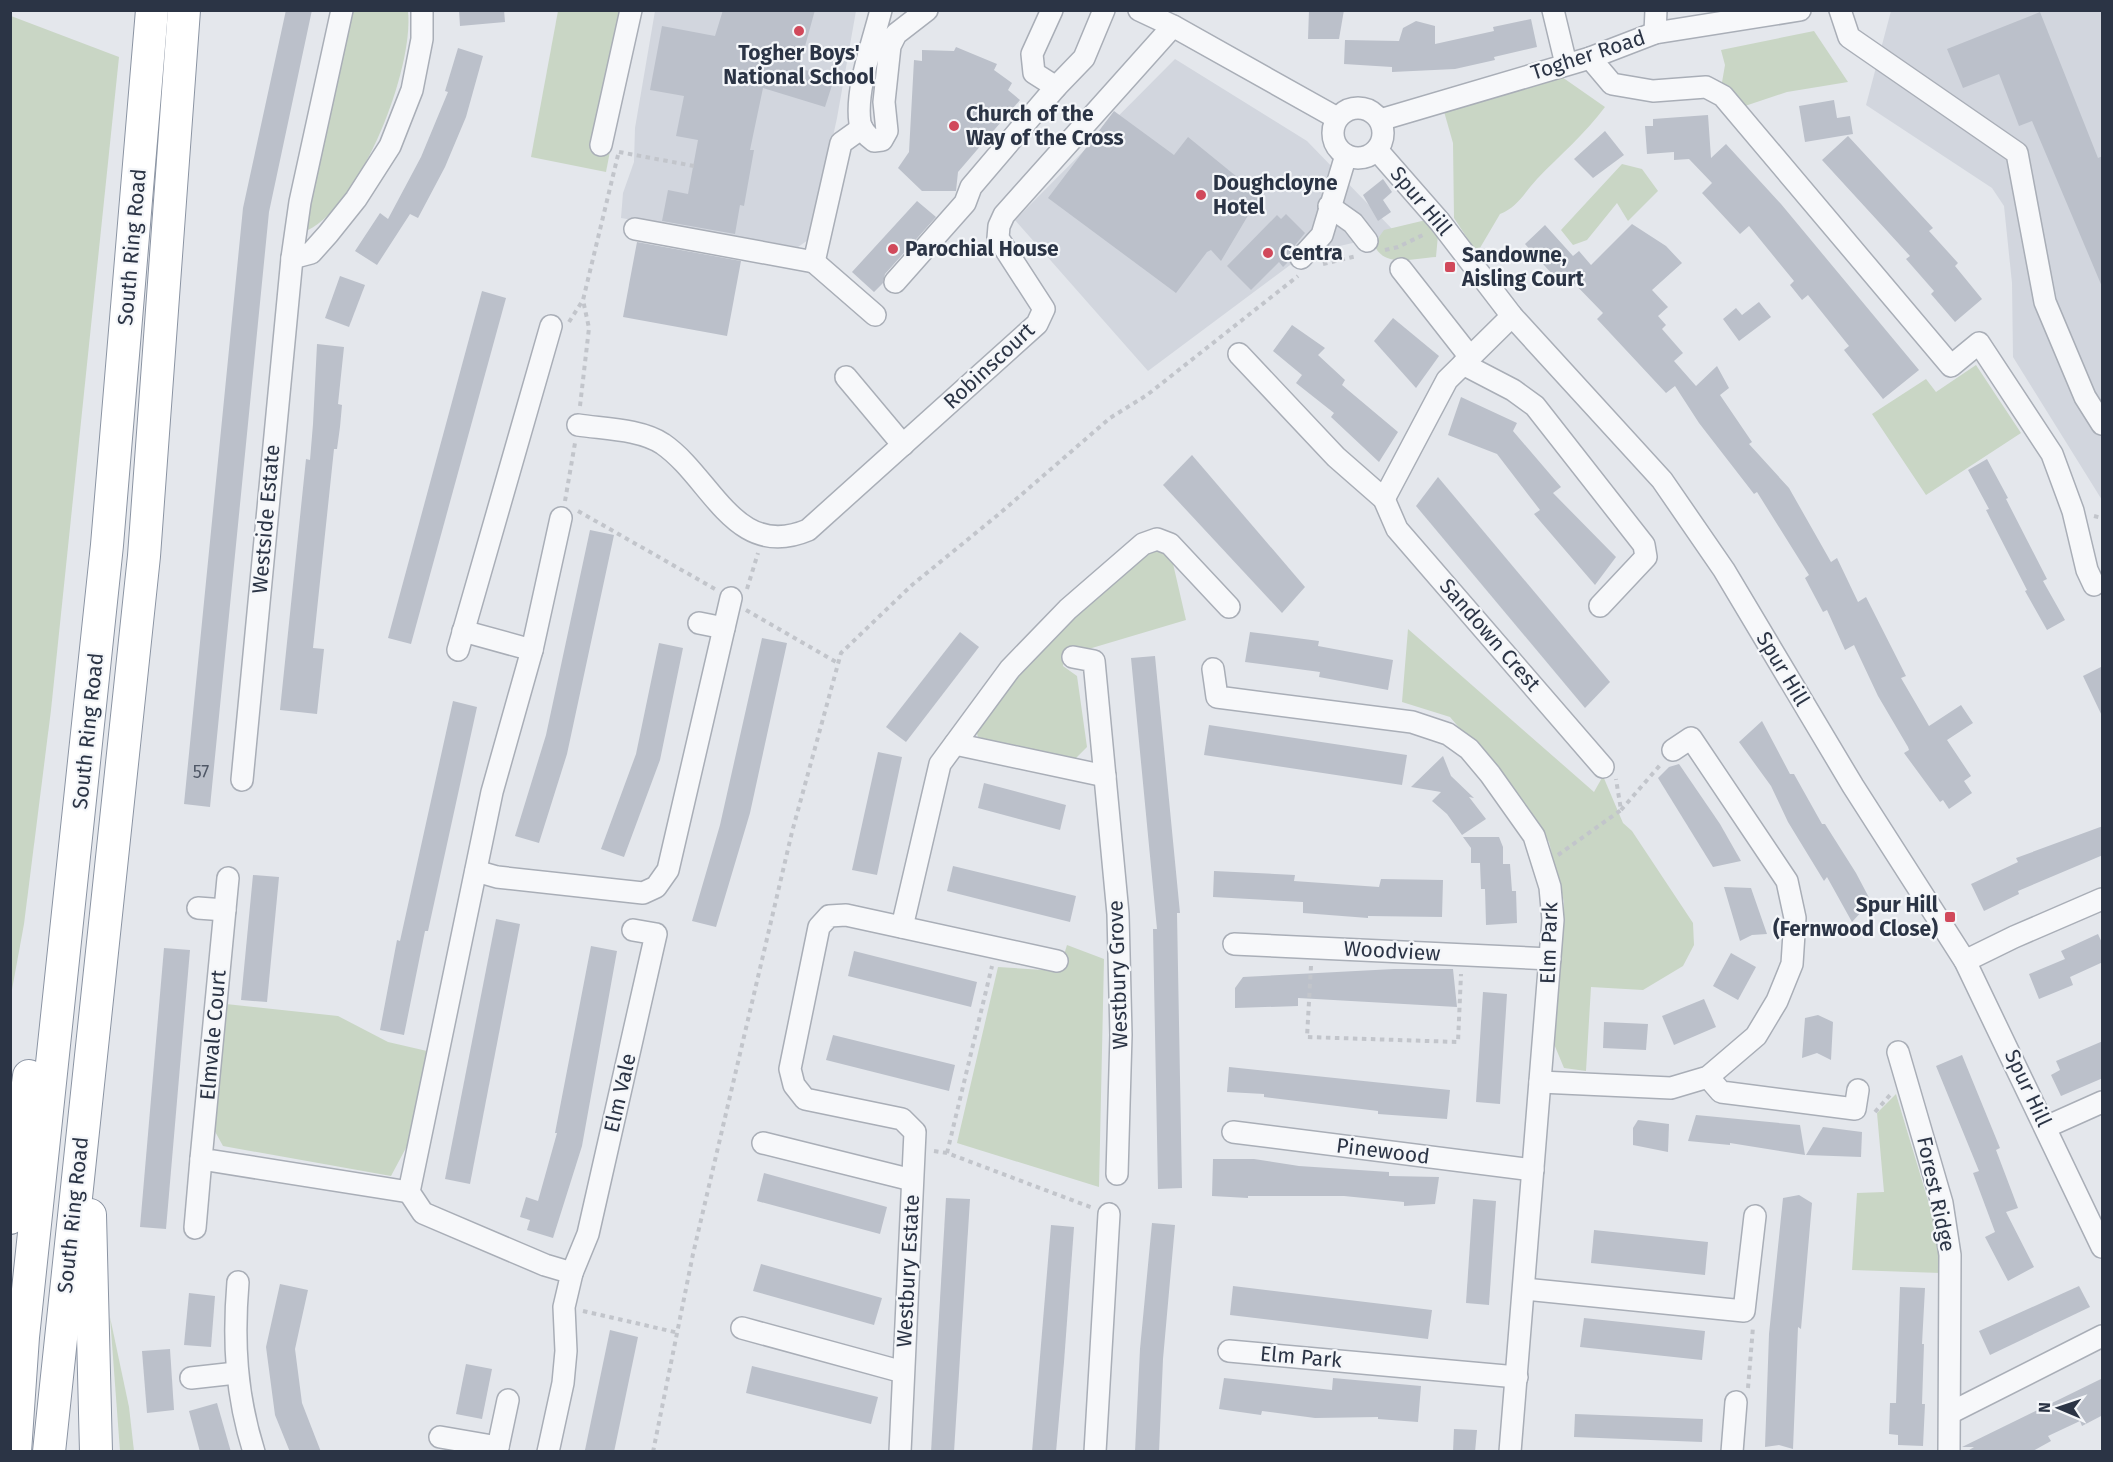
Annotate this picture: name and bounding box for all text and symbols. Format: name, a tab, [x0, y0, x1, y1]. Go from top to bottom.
marker: Togher Boys' National School	[792, 24, 806, 38]
street label: Togher Road	[1528, 24, 1648, 86]
place label: Togher Boys' National School	[723, 40, 875, 90]
place label: Church of the Way of the Cross	[966, 101, 1124, 151]
marker: Church of the Way of the Cross	[947, 119, 961, 133]
street label: Spur Hill	[1385, 161, 1457, 241]
street label: South Ring Road	[112, 168, 152, 326]
place label: Doughcloyne Hotel	[1213, 170, 1338, 220]
marker: Doughcloyne Hotel	[1194, 188, 1208, 202]
place label: Parochial House	[905, 236, 1059, 262]
place label: Centra	[1280, 240, 1343, 266]
marker: Parochial House	[886, 242, 900, 256]
place label: Sandowne, Aisling Court	[1461, 242, 1585, 292]
marker: Centra	[1261, 246, 1275, 260]
marker: Sandowne, Aisling Court	[1443, 260, 1457, 274]
street label: Robinscourt	[938, 317, 1040, 415]
street label: Westside Estate	[247, 443, 285, 595]
street label: Sandown Crest	[1434, 573, 1546, 697]
street label: Spur Hill	[1751, 627, 1815, 711]
street label: South Ring Road	[67, 651, 109, 811]
house number: 57	[193, 761, 209, 783]
place label: Spur Hill (Fernwood Close)	[1773, 892, 1939, 942]
street label: Westbury Grove	[1102, 900, 1134, 1050]
street label: Elm Park	[1535, 901, 1563, 984]
marker: Spur Hill (Fernwood Close)	[1943, 910, 1957, 924]
street label: Woodview	[1343, 935, 1441, 967]
street label: Elmvale Court	[194, 968, 232, 1101]
street label: Spur Hill	[1999, 1045, 2057, 1131]
street label: Elm Vale	[598, 1051, 642, 1135]
street label: Pinewood	[1335, 1132, 1431, 1170]
street label: Forest Ridge	[1911, 1134, 1961, 1254]
street label: South Ring Road	[52, 1135, 94, 1295]
street label: Westbury Estate	[891, 1194, 925, 1348]
street label: Elm Park	[1259, 1340, 1343, 1374]
north arrow	[2029, 1378, 2089, 1438]
text: N	[2035, 1402, 2054, 1413]

